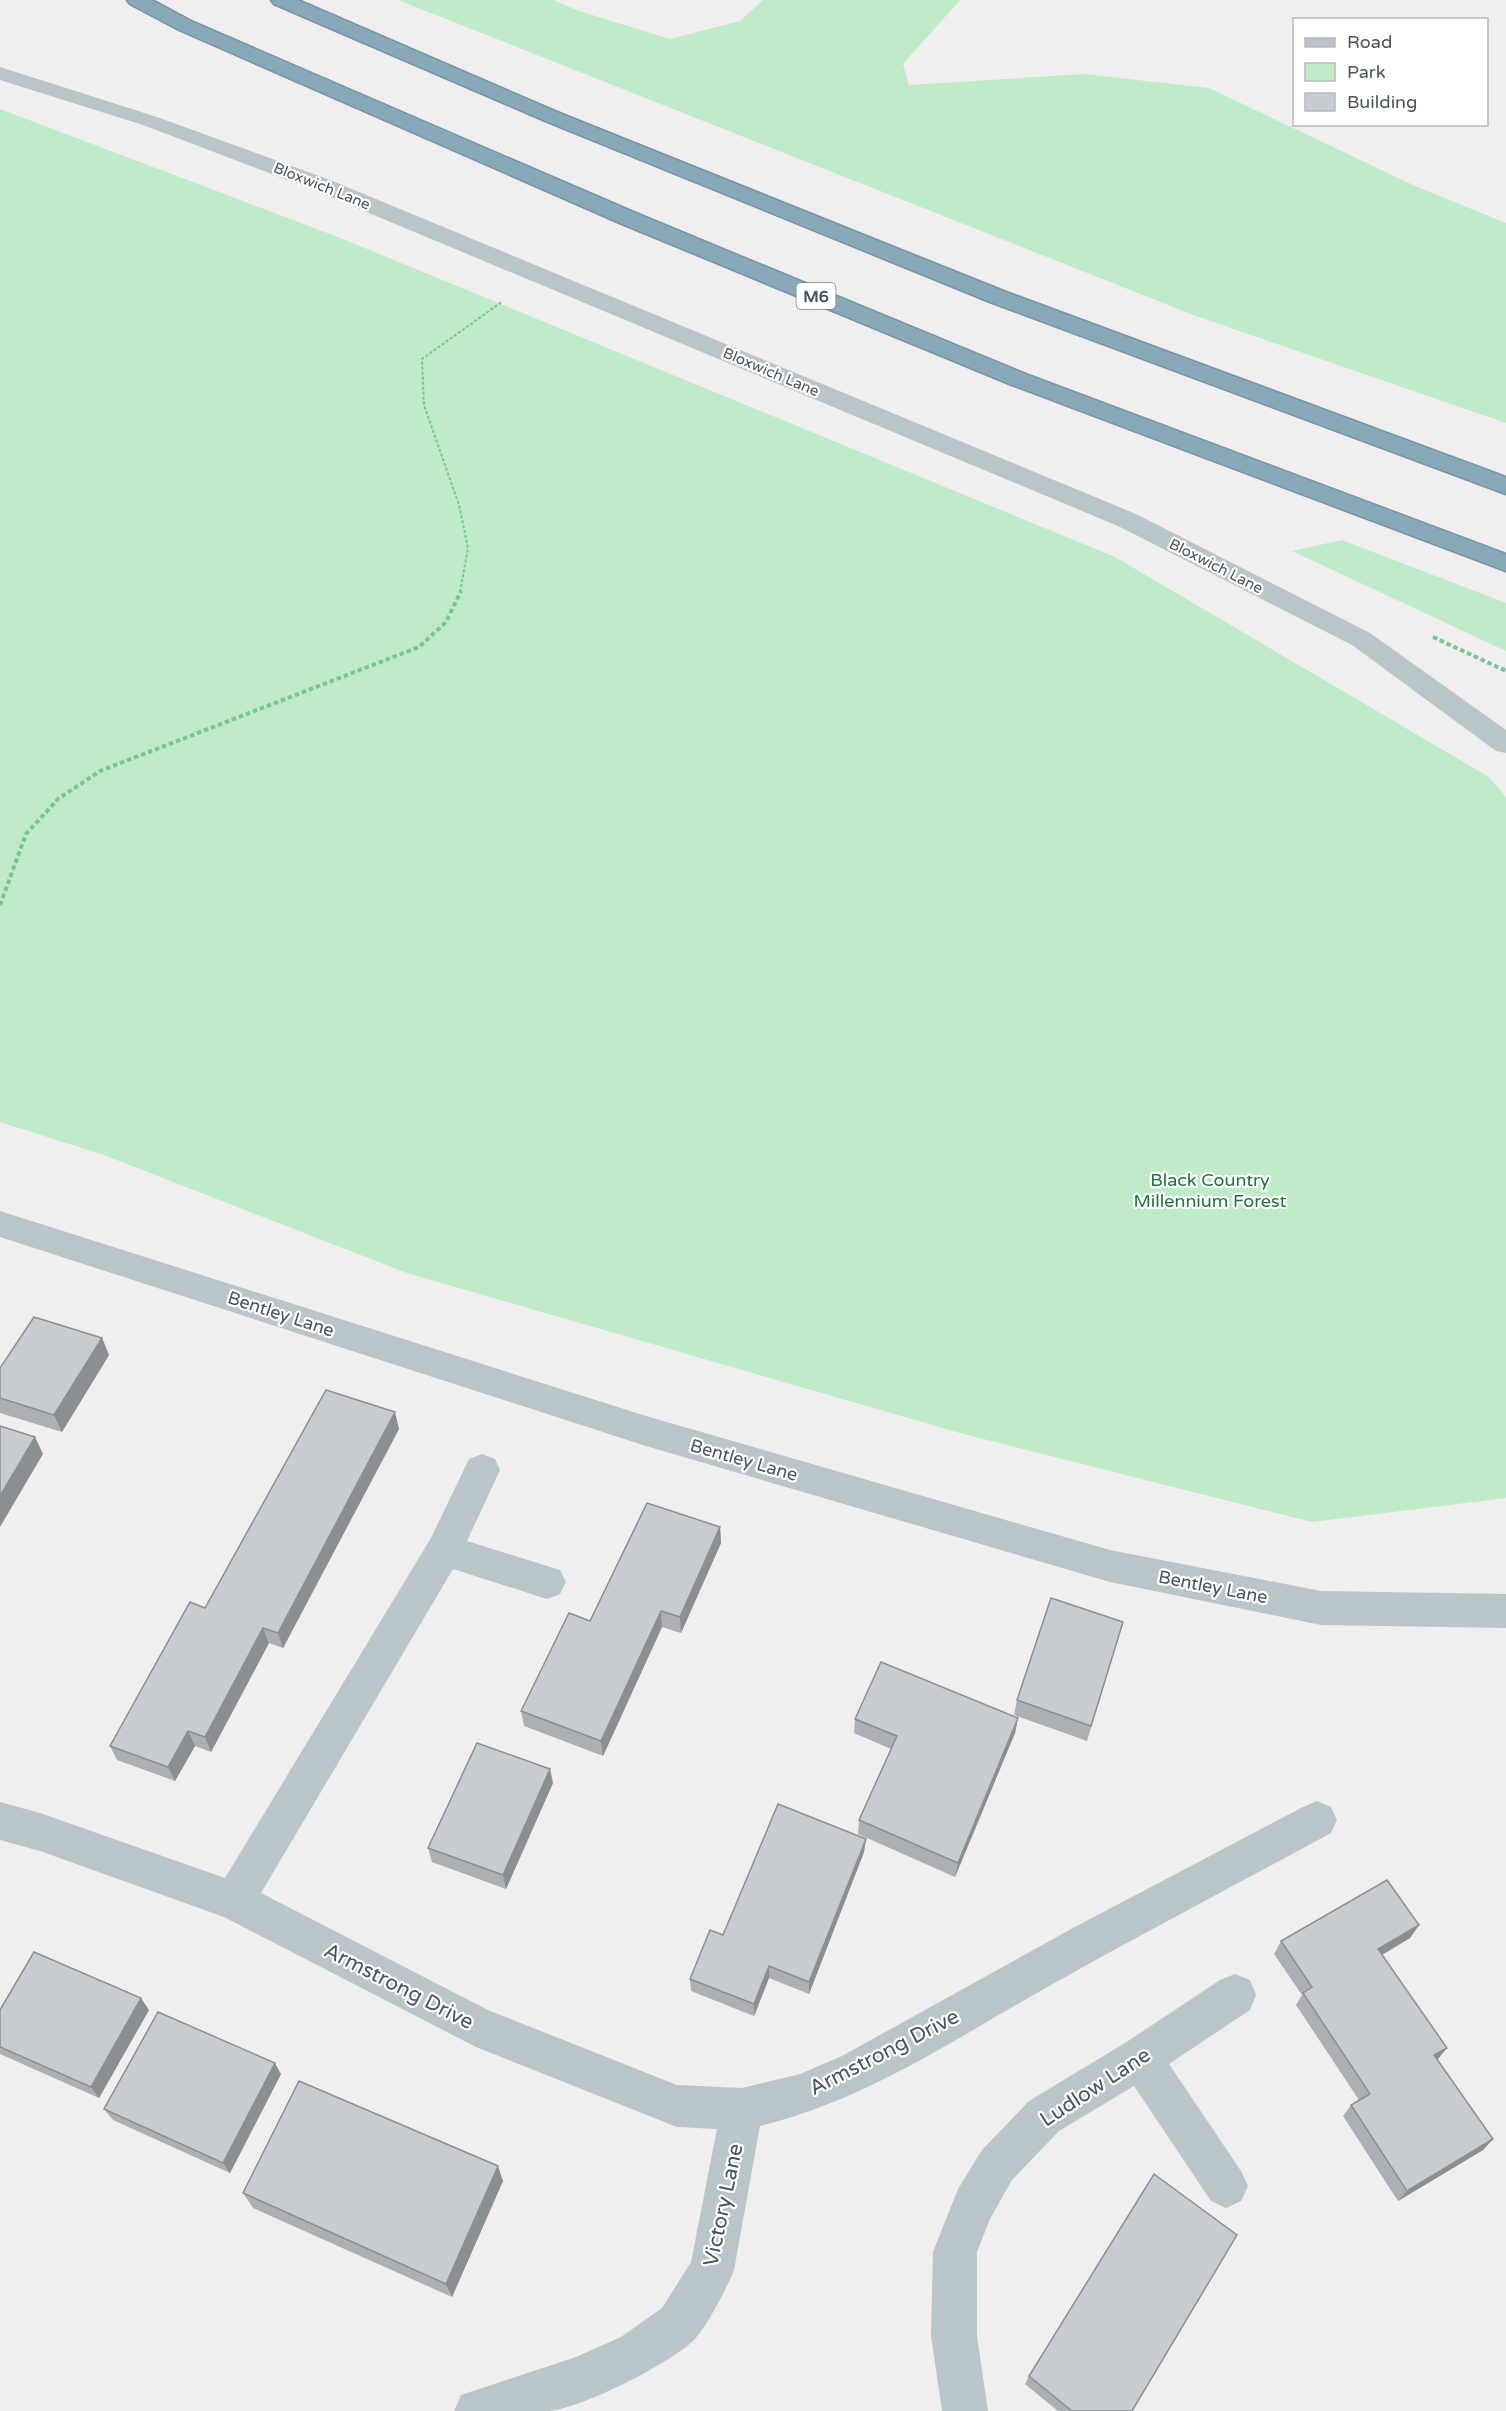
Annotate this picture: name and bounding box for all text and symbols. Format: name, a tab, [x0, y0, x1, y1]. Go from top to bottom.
legend	[1293, 18, 1488, 126]
text: Road	[1347, 31, 1392, 53]
text: Park	[1347, 61, 1386, 83]
text: Building	[1347, 91, 1417, 113]
street label: Bloxwich Lane	[271, 158, 373, 214]
road number: M6	[796, 283, 836, 309]
street label: Bloxwich Lane	[720, 344, 822, 400]
street label: Bloxwich Lane	[1166, 535, 1266, 597]
park label: Black Country Millennium Forest	[1134, 1169, 1287, 1212]
street label: Bentley Lane	[225, 1286, 337, 1342]
street label: Bentley Lane	[688, 1434, 800, 1486]
street label: Bentley Lane	[1157, 1566, 1269, 1608]
street label: Armstrong Drive	[320, 1938, 478, 2035]
street label: Armstrong Drive	[805, 2004, 963, 2101]
street label: Ludlow Lane	[1035, 2042, 1155, 2132]
street label: Victory Lane	[698, 2141, 749, 2269]

